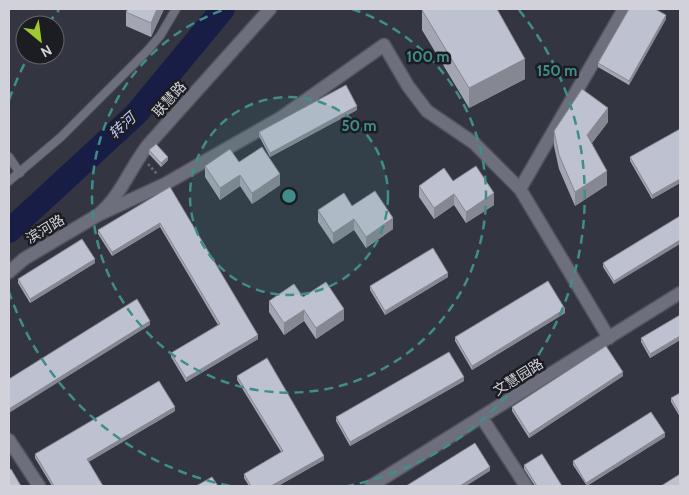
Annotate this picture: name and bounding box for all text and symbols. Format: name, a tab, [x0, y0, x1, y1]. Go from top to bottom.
north arrow	[15, 15, 65, 65]
text: N	[38, 41, 55, 62]
text: 100 m	[406, 48, 450, 66]
text: 150 m	[537, 62, 577, 80]
street label: 联慧路	[148, 77, 190, 121]
water label: 转河	[105, 107, 141, 143]
text: 50 m	[341, 117, 377, 135]
centre of rings	[280, 187, 298, 205]
street label: 滨河路	[22, 210, 68, 248]
street label: 文慧园路	[489, 355, 547, 399]

